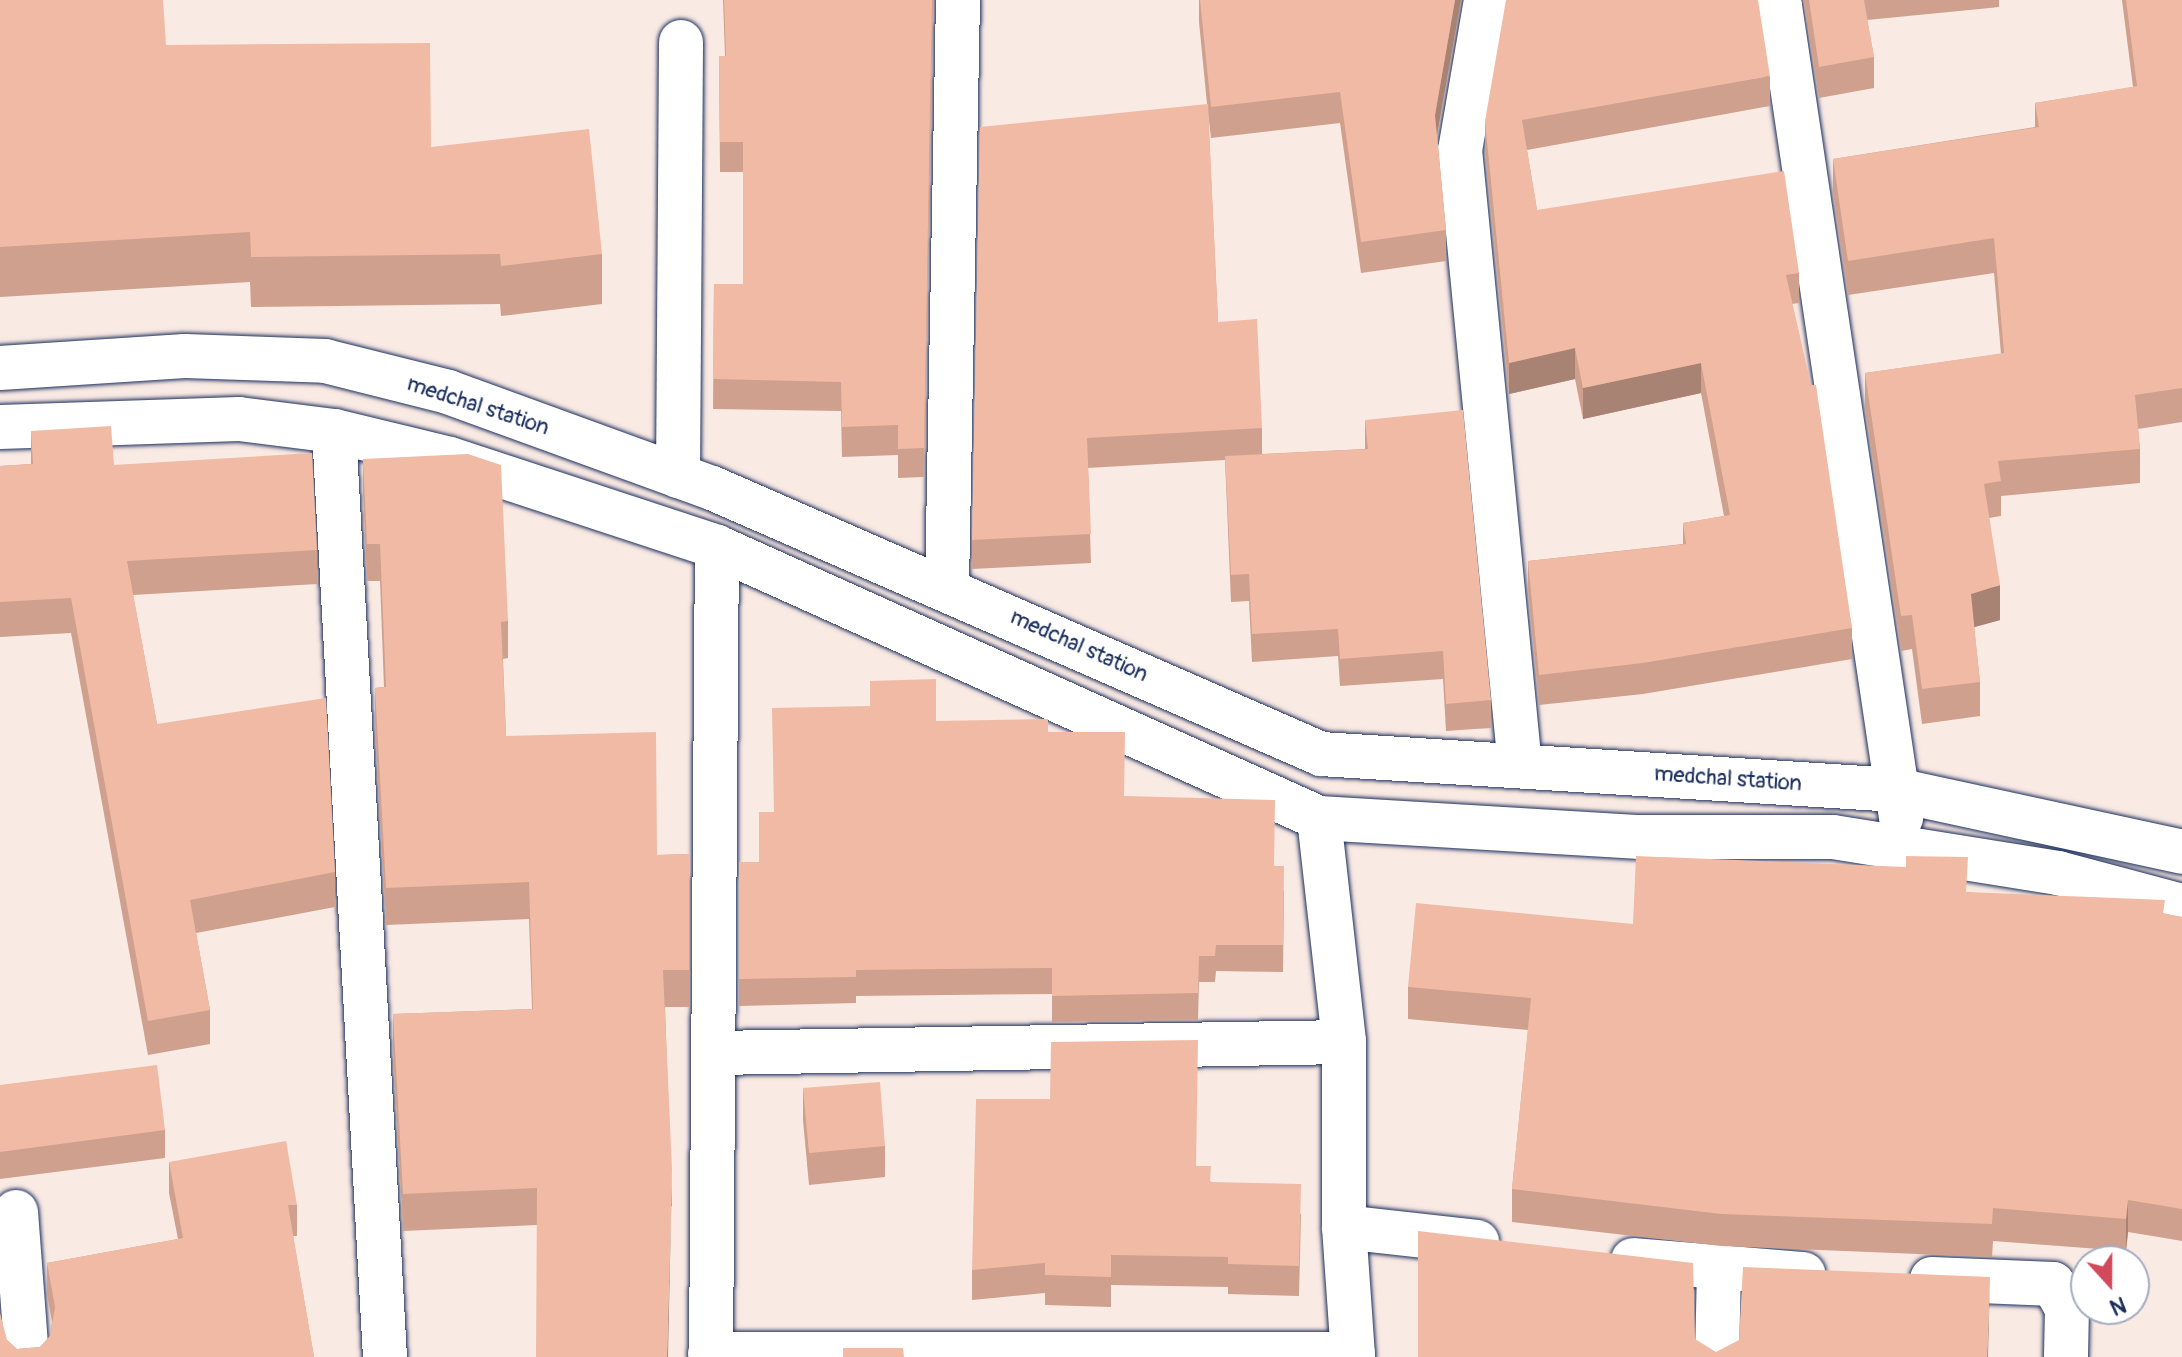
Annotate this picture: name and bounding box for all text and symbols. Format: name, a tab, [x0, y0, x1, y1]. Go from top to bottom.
street label: medchal station	[404, 371, 552, 441]
street label: medchal station	[1006, 604, 1152, 688]
street label: medchal station	[1653, 761, 1803, 797]
north arrow	[2070, 1245, 2150, 1325]
text: N	[2106, 1290, 2130, 1321]

